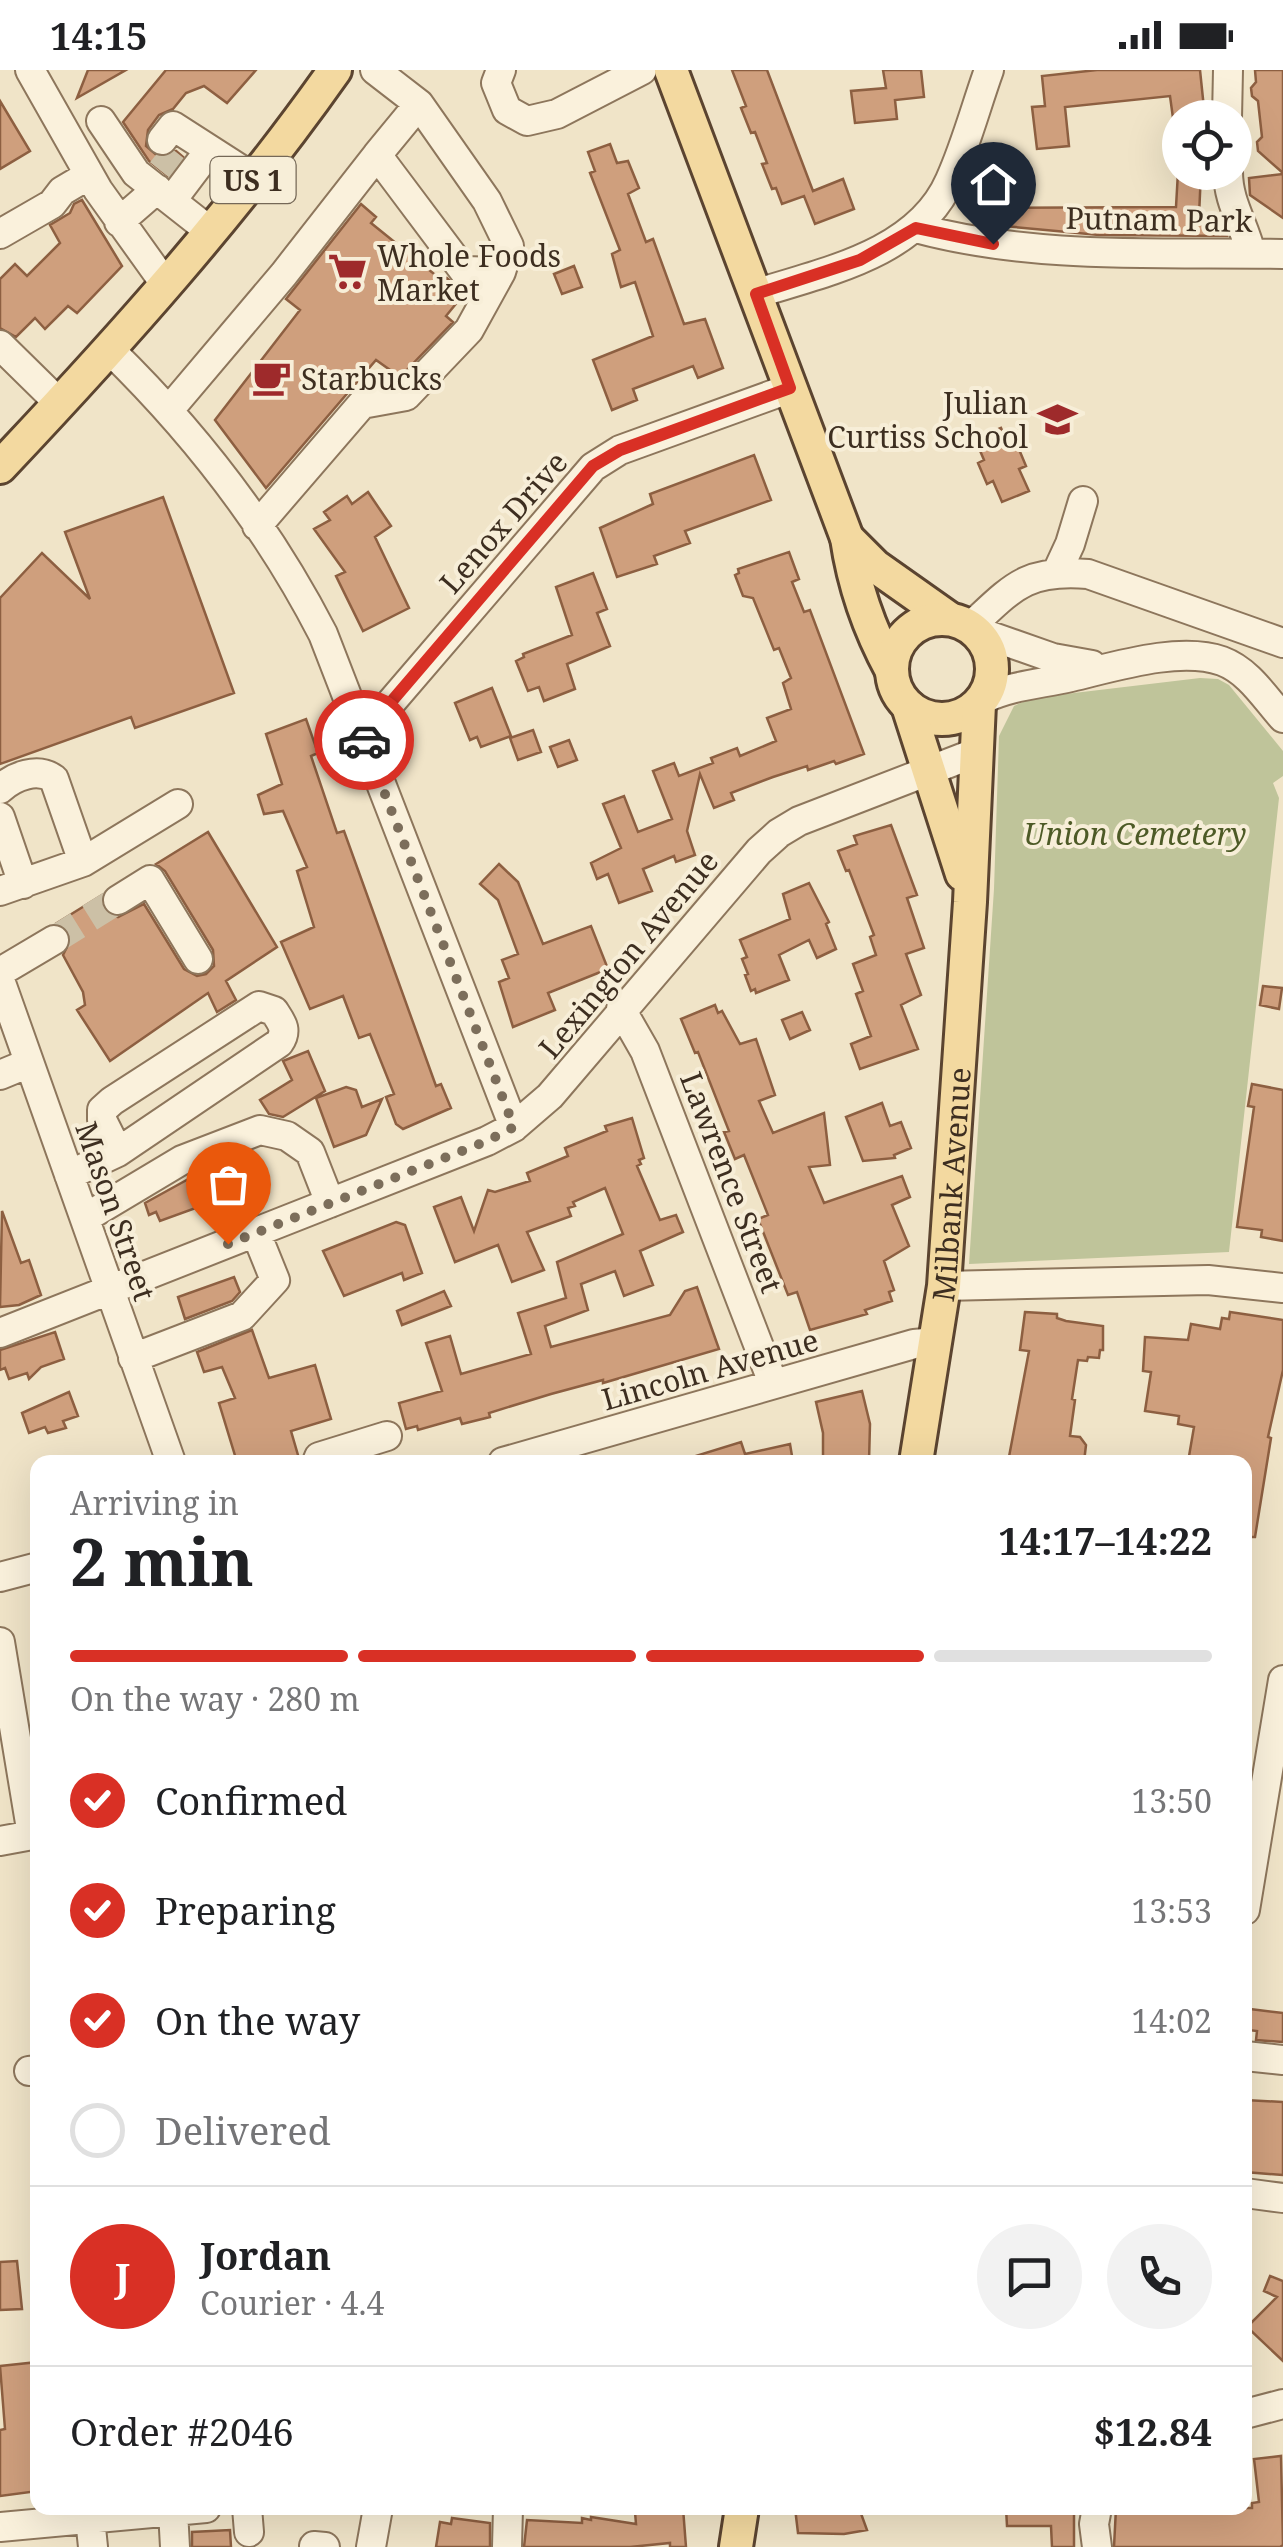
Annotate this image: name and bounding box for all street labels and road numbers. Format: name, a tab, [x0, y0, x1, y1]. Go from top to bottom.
road number: US 1	[210, 157, 296, 203]
street label: Putnam Park	[1065, 197, 1253, 241]
street label: Lenox Drive	[430, 442, 576, 602]
street label: Lexington Avenue	[529, 841, 727, 1067]
street label: Lawrence Street	[671, 1066, 793, 1298]
street label: Milbank Avenue	[921, 1066, 979, 1304]
street label: Mason Street	[66, 1116, 166, 1306]
street label: Lincoln Avenue	[597, 1319, 823, 1419]

